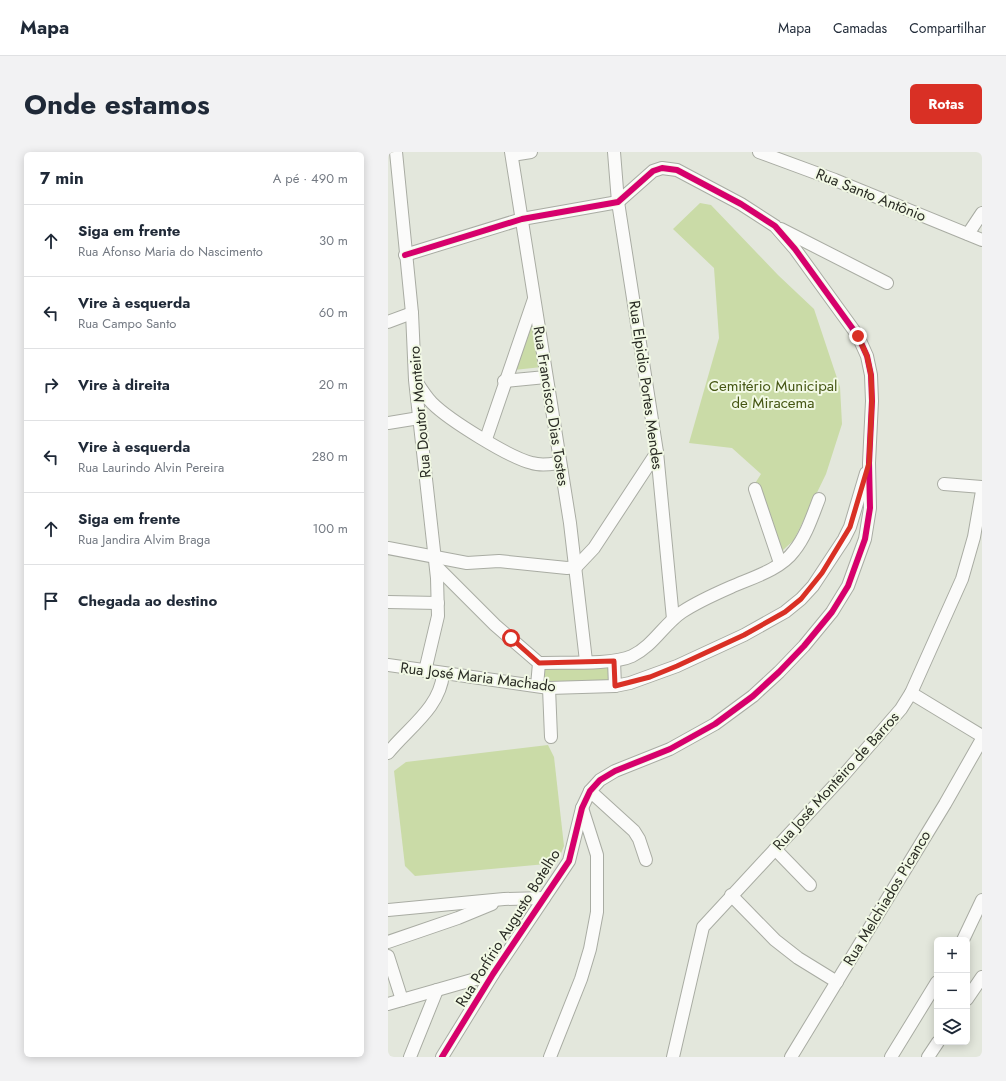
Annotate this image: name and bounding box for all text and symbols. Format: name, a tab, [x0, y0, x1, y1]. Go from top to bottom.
text: Mapa	[20, 14, 69, 41]
text: Mapa	[778, 18, 811, 38]
text: Camadas	[833, 18, 887, 38]
text: Compartilhar	[909, 18, 986, 38]
text: Onde estamos	[24, 84, 210, 125]
button: Rotas	[910, 84, 982, 124]
street label: Rua Santo Antônio	[813, 163, 929, 227]
text: 7 min	[40, 166, 84, 190]
text: A pé · 490 m	[273, 169, 348, 188]
text: Siga em frente	[78, 220, 180, 242]
icon: ahead	[40, 230, 62, 252]
text: 30 m	[319, 231, 348, 250]
text: Rua Afonso Maria do Nascimento	[78, 242, 263, 261]
text: Vire à esquerda	[78, 292, 190, 314]
street label: Rua Elpidio Portes Mendes	[623, 299, 669, 471]
icon: left	[40, 302, 62, 324]
text: 60 m	[319, 303, 348, 322]
text: Rua Campo Santo	[78, 314, 176, 333]
street label: Rua Francisco Dias Tostes	[528, 325, 574, 487]
route end	[849, 327, 867, 345]
street label: Rua Doutor Monteiro	[403, 345, 437, 479]
icon: right	[40, 374, 62, 396]
text: Vire à direita	[78, 374, 170, 396]
text: 20 m	[319, 375, 348, 394]
park label: Cemitério Municipal de Miracema	[709, 375, 837, 414]
text: Vire à esquerda	[78, 436, 190, 458]
icon: left	[40, 446, 62, 468]
text: 280 m	[312, 447, 348, 466]
text: Rua Laurindo Alvin Pereira	[78, 458, 224, 477]
text: Siga em frente	[78, 508, 180, 530]
icon: ahead	[40, 518, 62, 540]
text: 100 m	[313, 519, 348, 538]
text: Rua Jandira Alvim Braga	[78, 530, 210, 549]
icon: arrive	[40, 590, 62, 612]
text: Chegada ao destino	[78, 590, 217, 612]
route start	[502, 629, 520, 647]
street label: Rua José Maria Machado	[399, 657, 557, 697]
street label: Rua José Monteiro de Barros	[768, 707, 904, 855]
street label: Rua Melchiados Picanco	[838, 826, 936, 970]
street label: Rua Porfírio Augusto Botelho	[450, 845, 566, 1011]
map controls	[934, 937, 970, 1045]
button: +	[934, 937, 970, 973]
button: −	[934, 973, 970, 1009]
button: layers	[934, 1009, 970, 1045]

